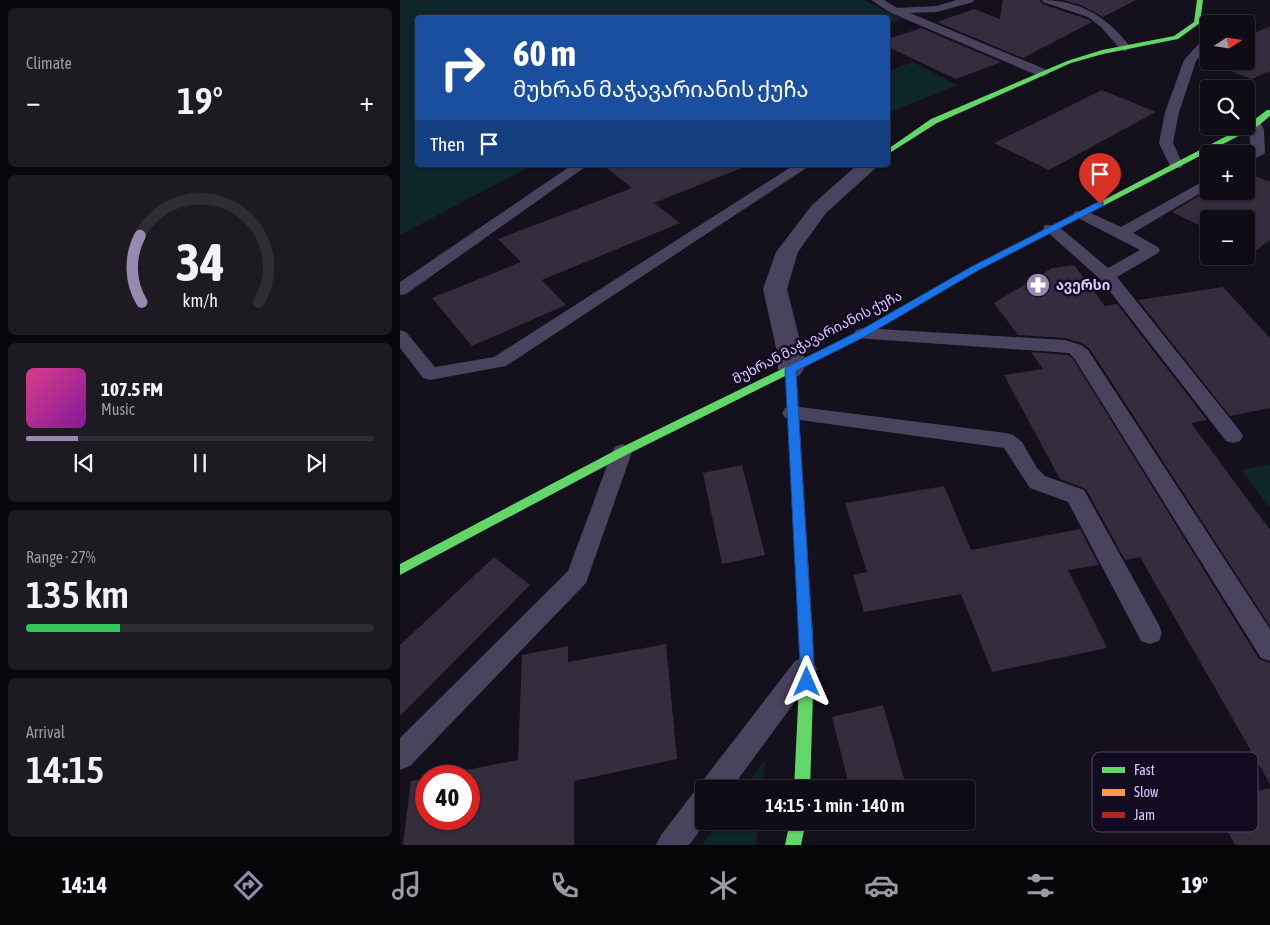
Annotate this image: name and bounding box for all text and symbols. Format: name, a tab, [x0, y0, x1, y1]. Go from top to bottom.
north arrow	[1200, 15, 1255, 70]
map controls	[1200, 15, 1255, 265]
text: 60 m	[513, 33, 576, 73]
icon: right	[430, 35, 495, 100]
text: Climate	[26, 54, 72, 72]
text: მუხრან მაჭავარიანის ქუჩა	[513, 76, 809, 102]
text: 19°	[177, 79, 223, 122]
button: search	[1200, 80, 1255, 135]
text: −	[26, 85, 41, 117]
text: +	[359, 85, 374, 117]
icon: arrive	[475, 130, 503, 158]
text: Then	[430, 133, 465, 155]
button: +	[1200, 145, 1255, 200]
pin	[1079, 153, 1121, 204]
icon: arrive	[1086, 160, 1114, 188]
button: −	[1200, 210, 1255, 265]
text: 34	[176, 232, 224, 292]
pharmacy icon: ავერსი	[1025, 272, 1051, 298]
place label: ავერსი	[1056, 277, 1110, 294]
street label: მუხრან მაჭავარიანის ქუჩა	[730, 287, 905, 388]
text: km/h	[182, 290, 218, 311]
text: 107.5 FM	[101, 378, 163, 400]
text: Music	[101, 400, 135, 418]
icon: previous	[70, 449, 98, 477]
icon: pause	[186, 449, 214, 477]
icon: next	[302, 449, 330, 477]
text: Range · 27%	[26, 548, 96, 566]
text: 135 km	[26, 573, 129, 616]
position arrow	[780, 655, 832, 707]
text: Arrival	[26, 723, 65, 741]
text: 14:15	[26, 748, 104, 791]
legend	[1092, 752, 1258, 832]
text: Fast	[1134, 762, 1155, 778]
speed limit sign: 40	[415, 765, 480, 830]
text: Slow	[1134, 784, 1159, 800]
text: 14:15 · 1 min · 140 m	[765, 794, 905, 816]
text: Jam	[1134, 807, 1155, 823]
icon: directions	[231, 868, 266, 903]
icon: music	[389, 868, 424, 903]
icon: phone	[547, 868, 582, 903]
icon: climate	[706, 868, 741, 903]
icon: car	[864, 868, 899, 903]
icon: filters	[1023, 868, 1058, 903]
text: 14:14	[62, 872, 107, 898]
text: 19°	[1181, 872, 1208, 898]

